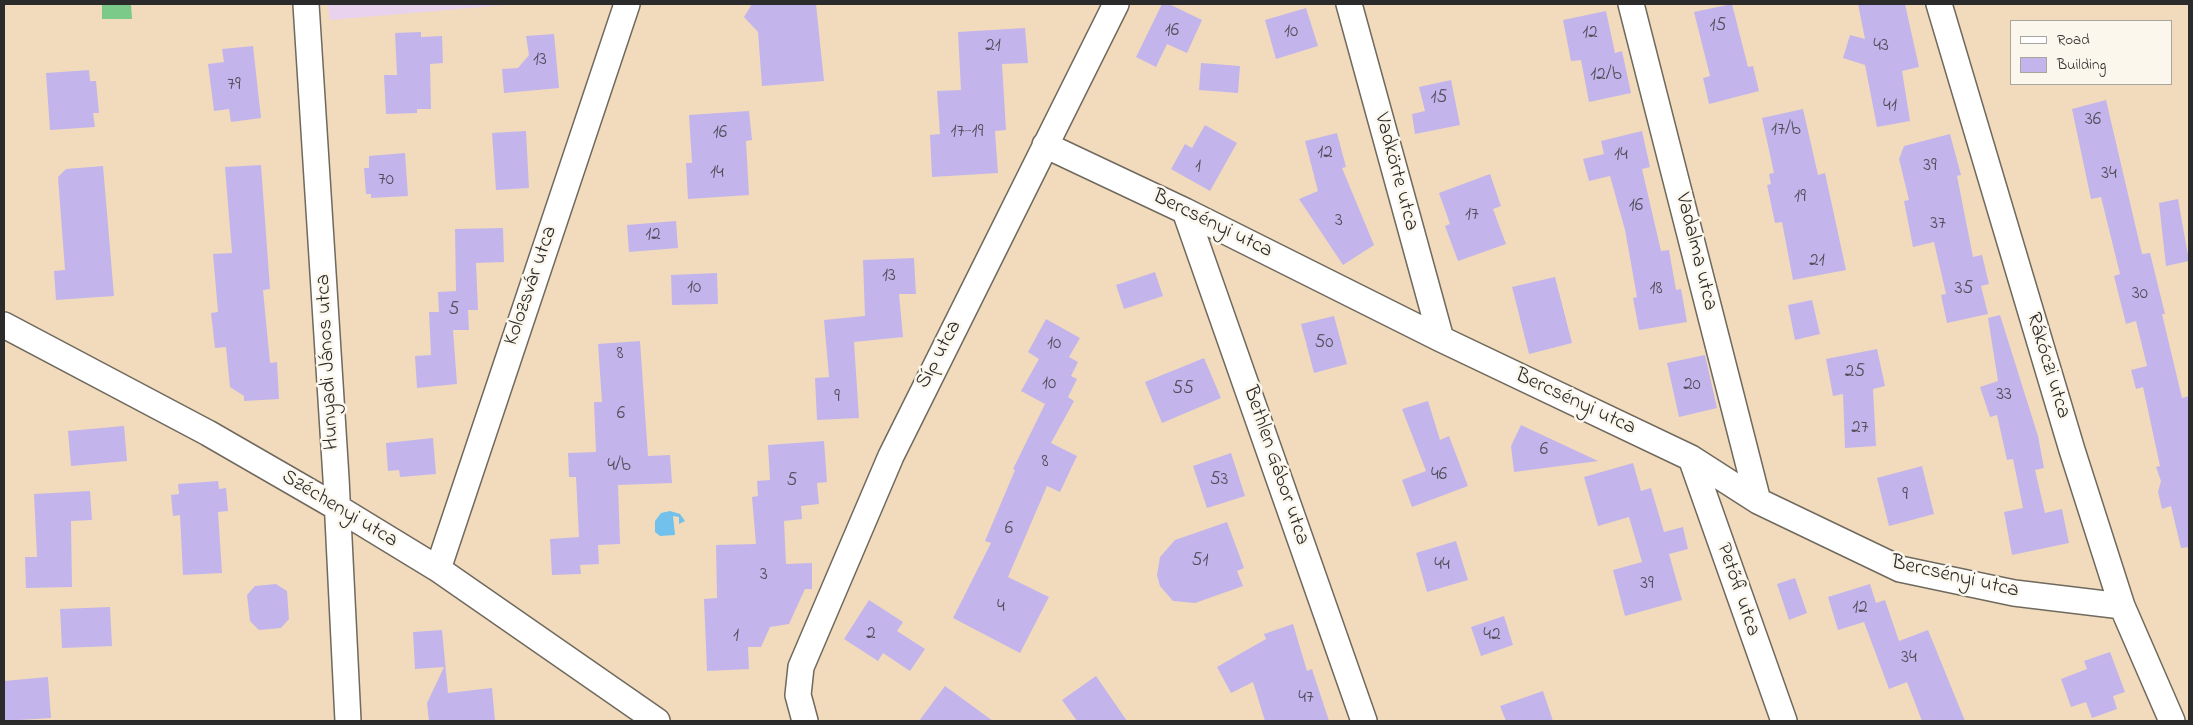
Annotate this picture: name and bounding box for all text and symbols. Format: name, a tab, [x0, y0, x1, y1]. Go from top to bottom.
house number: 15	[1710, 16, 1726, 38]
legend	[2010, 20, 2173, 85]
house number: 16	[1165, 21, 1179, 43]
house number: 10	[1284, 22, 1298, 44]
house number: 12	[1582, 23, 1598, 45]
text: Road	[2057, 29, 2090, 51]
house number: 21	[985, 36, 1001, 58]
house number: 43	[1873, 36, 1889, 58]
house number: 13	[533, 50, 547, 72]
text: Building	[2057, 54, 2106, 76]
house number: 12/b	[1590, 65, 1622, 87]
house number: 79	[227, 75, 241, 97]
house number: 15	[1431, 88, 1447, 110]
house number: 41	[1883, 96, 1897, 118]
street label: Vadkörte utca	[1367, 110, 1423, 234]
house number: 36	[2085, 110, 2101, 132]
house number: 17/b	[1771, 120, 1801, 142]
house number: 17-19	[951, 122, 983, 144]
house number: 16	[713, 123, 727, 145]
house number: 12	[1317, 143, 1333, 165]
house number: 14	[1614, 145, 1628, 167]
house number: 39	[1923, 156, 1937, 178]
house number: 1	[1195, 157, 1201, 179]
house number: 14	[710, 163, 724, 185]
house number: 34	[2101, 164, 2117, 186]
house number: 70	[378, 170, 394, 192]
street label: Bercsényi utca	[1148, 185, 1276, 265]
house number: 19	[1794, 187, 1806, 209]
street label: Vadalma utca	[1668, 191, 1722, 313]
house number: 16	[1629, 196, 1643, 218]
house number: 17	[1465, 205, 1479, 227]
house number: 3	[1335, 211, 1343, 233]
house number: 37	[1930, 214, 1946, 236]
street label: Kolozsvár utca	[500, 223, 564, 349]
house number: 12	[645, 225, 661, 247]
house number: 21	[1809, 251, 1825, 273]
house number: 13	[882, 266, 896, 288]
street label: Hunyadi János utca	[312, 273, 346, 451]
house number: 10	[687, 278, 701, 300]
house number: 18	[1649, 279, 1663, 301]
house number: 35	[1955, 279, 1973, 301]
house number: 30	[2132, 284, 2148, 306]
house number: 5	[449, 300, 459, 322]
street label: Rákóczi utca	[2019, 310, 2075, 422]
street label: Síp utca	[912, 317, 968, 393]
house number: 50	[1314, 333, 1334, 355]
house number: 10	[1047, 334, 1061, 356]
house number: 8	[616, 344, 624, 366]
house number: 25	[1845, 362, 1865, 384]
street label: Bercsényi utca	[1511, 364, 1639, 442]
house number: 10	[1042, 374, 1056, 396]
house number: 20	[1683, 375, 1701, 397]
house number: 55	[1172, 379, 1194, 401]
street label: Bethlen Gábor utca	[1236, 383, 1314, 549]
house number: 33	[1996, 385, 2012, 407]
house number: 9	[834, 387, 840, 409]
house number: 6	[617, 404, 625, 426]
house number: 27	[1851, 418, 1869, 440]
house number: 6	[1540, 440, 1548, 462]
house number: 8	[1041, 452, 1049, 474]
house number: 4/b	[607, 456, 631, 478]
street label: Széchenyi utca	[276, 465, 402, 555]
house number: 46	[1431, 465, 1447, 487]
house number: 53	[1210, 470, 1228, 492]
house number: 5	[787, 471, 797, 493]
house number: 9	[1902, 485, 1908, 507]
house number: 6	[1005, 519, 1013, 541]
street label: Petőfi utca	[1709, 540, 1765, 640]
house number: 51	[1192, 551, 1208, 573]
street label: Bercsényi utca	[1889, 551, 2021, 605]
house number: 44	[1434, 555, 1450, 577]
house number: 3	[760, 565, 768, 587]
house number: 39	[1640, 574, 1654, 596]
house number: 4	[997, 597, 1005, 619]
house number: 12	[1852, 598, 1868, 620]
house number: 2	[866, 624, 876, 646]
house number: 42	[1483, 625, 1501, 647]
house number: 1	[733, 626, 739, 648]
house number: 34	[1901, 648, 1917, 670]
house number: 47	[1298, 688, 1314, 710]

